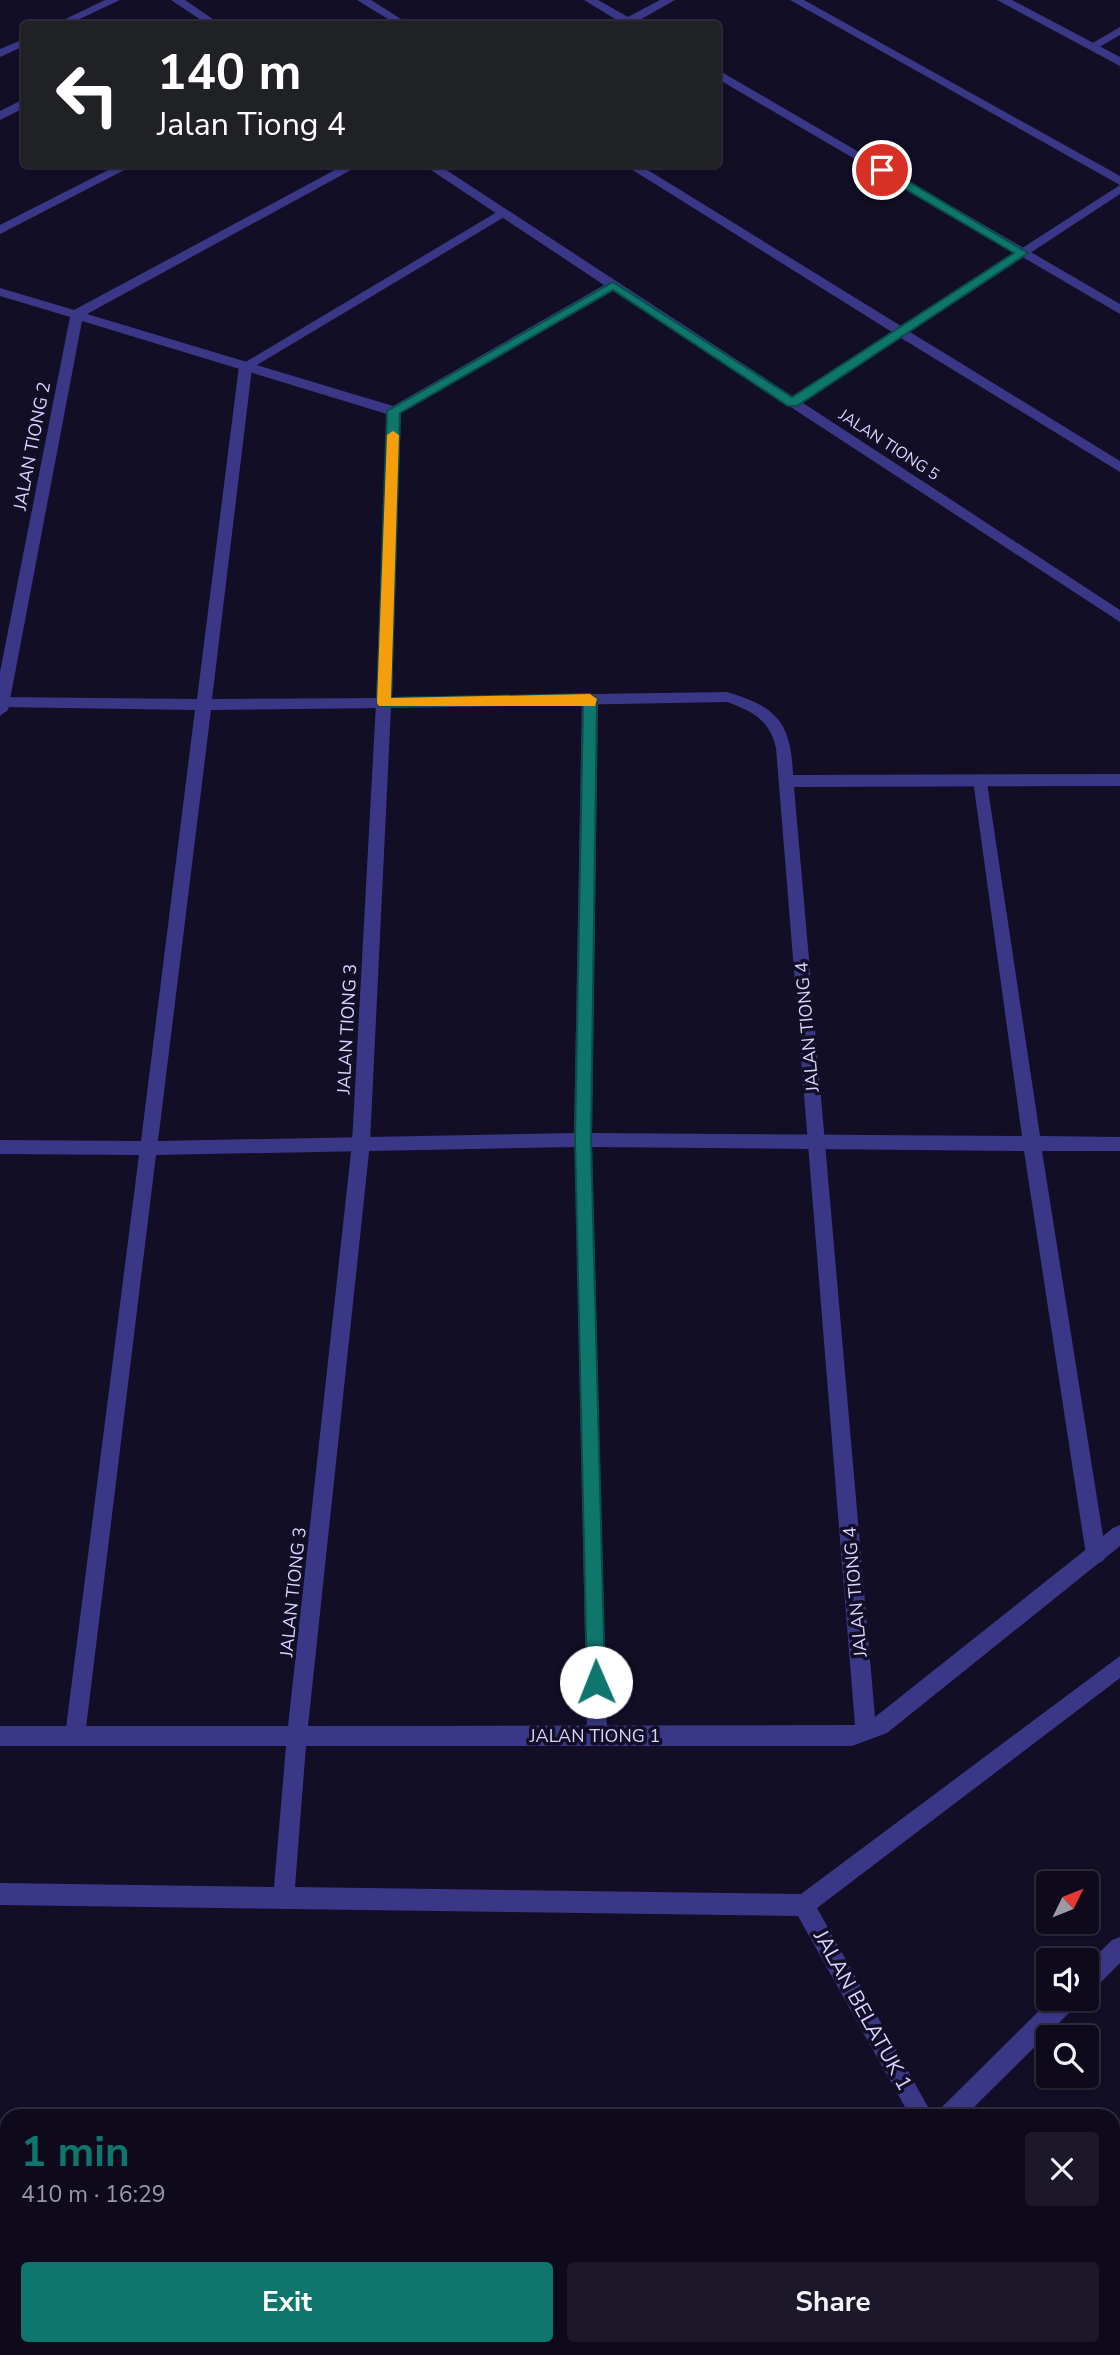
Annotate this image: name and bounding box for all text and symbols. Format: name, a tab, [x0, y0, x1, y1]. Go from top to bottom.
text: 140 m	[157, 39, 301, 106]
icon: left	[42, 49, 133, 140]
text: Jalan Tiong 4	[157, 103, 346, 146]
pin	[852, 140, 912, 200]
icon: arrive	[863, 151, 901, 189]
street label: JALAN TIONG 2	[8, 380, 56, 513]
street label: JALAN TIONG 5	[834, 404, 944, 486]
street label: JALAN TIONG 4	[789, 961, 825, 1094]
street label: JALAN TIONG 3	[332, 963, 362, 1096]
street label: JALAN TIONG 3	[274, 1526, 312, 1659]
street label: JALAN TIONG 4	[837, 1526, 873, 1659]
position arrow	[559, 1645, 633, 1719]
street label: JALAN TIONG 1	[529, 1724, 660, 1748]
north arrow	[1036, 1871, 1099, 1934]
map controls	[1036, 1871, 1099, 2088]
street label: JALAN BELATUK 1	[807, 1924, 919, 2095]
button: sound	[1036, 1948, 1099, 2011]
button: search	[1036, 2025, 1099, 2088]
text: 1 min	[21, 2124, 130, 2181]
button: close	[1025, 2132, 1099, 2206]
text: 410 m · 16:29	[21, 2179, 166, 2210]
button: Exit	[21, 2262, 553, 2342]
button: Share	[567, 2262, 1099, 2342]

